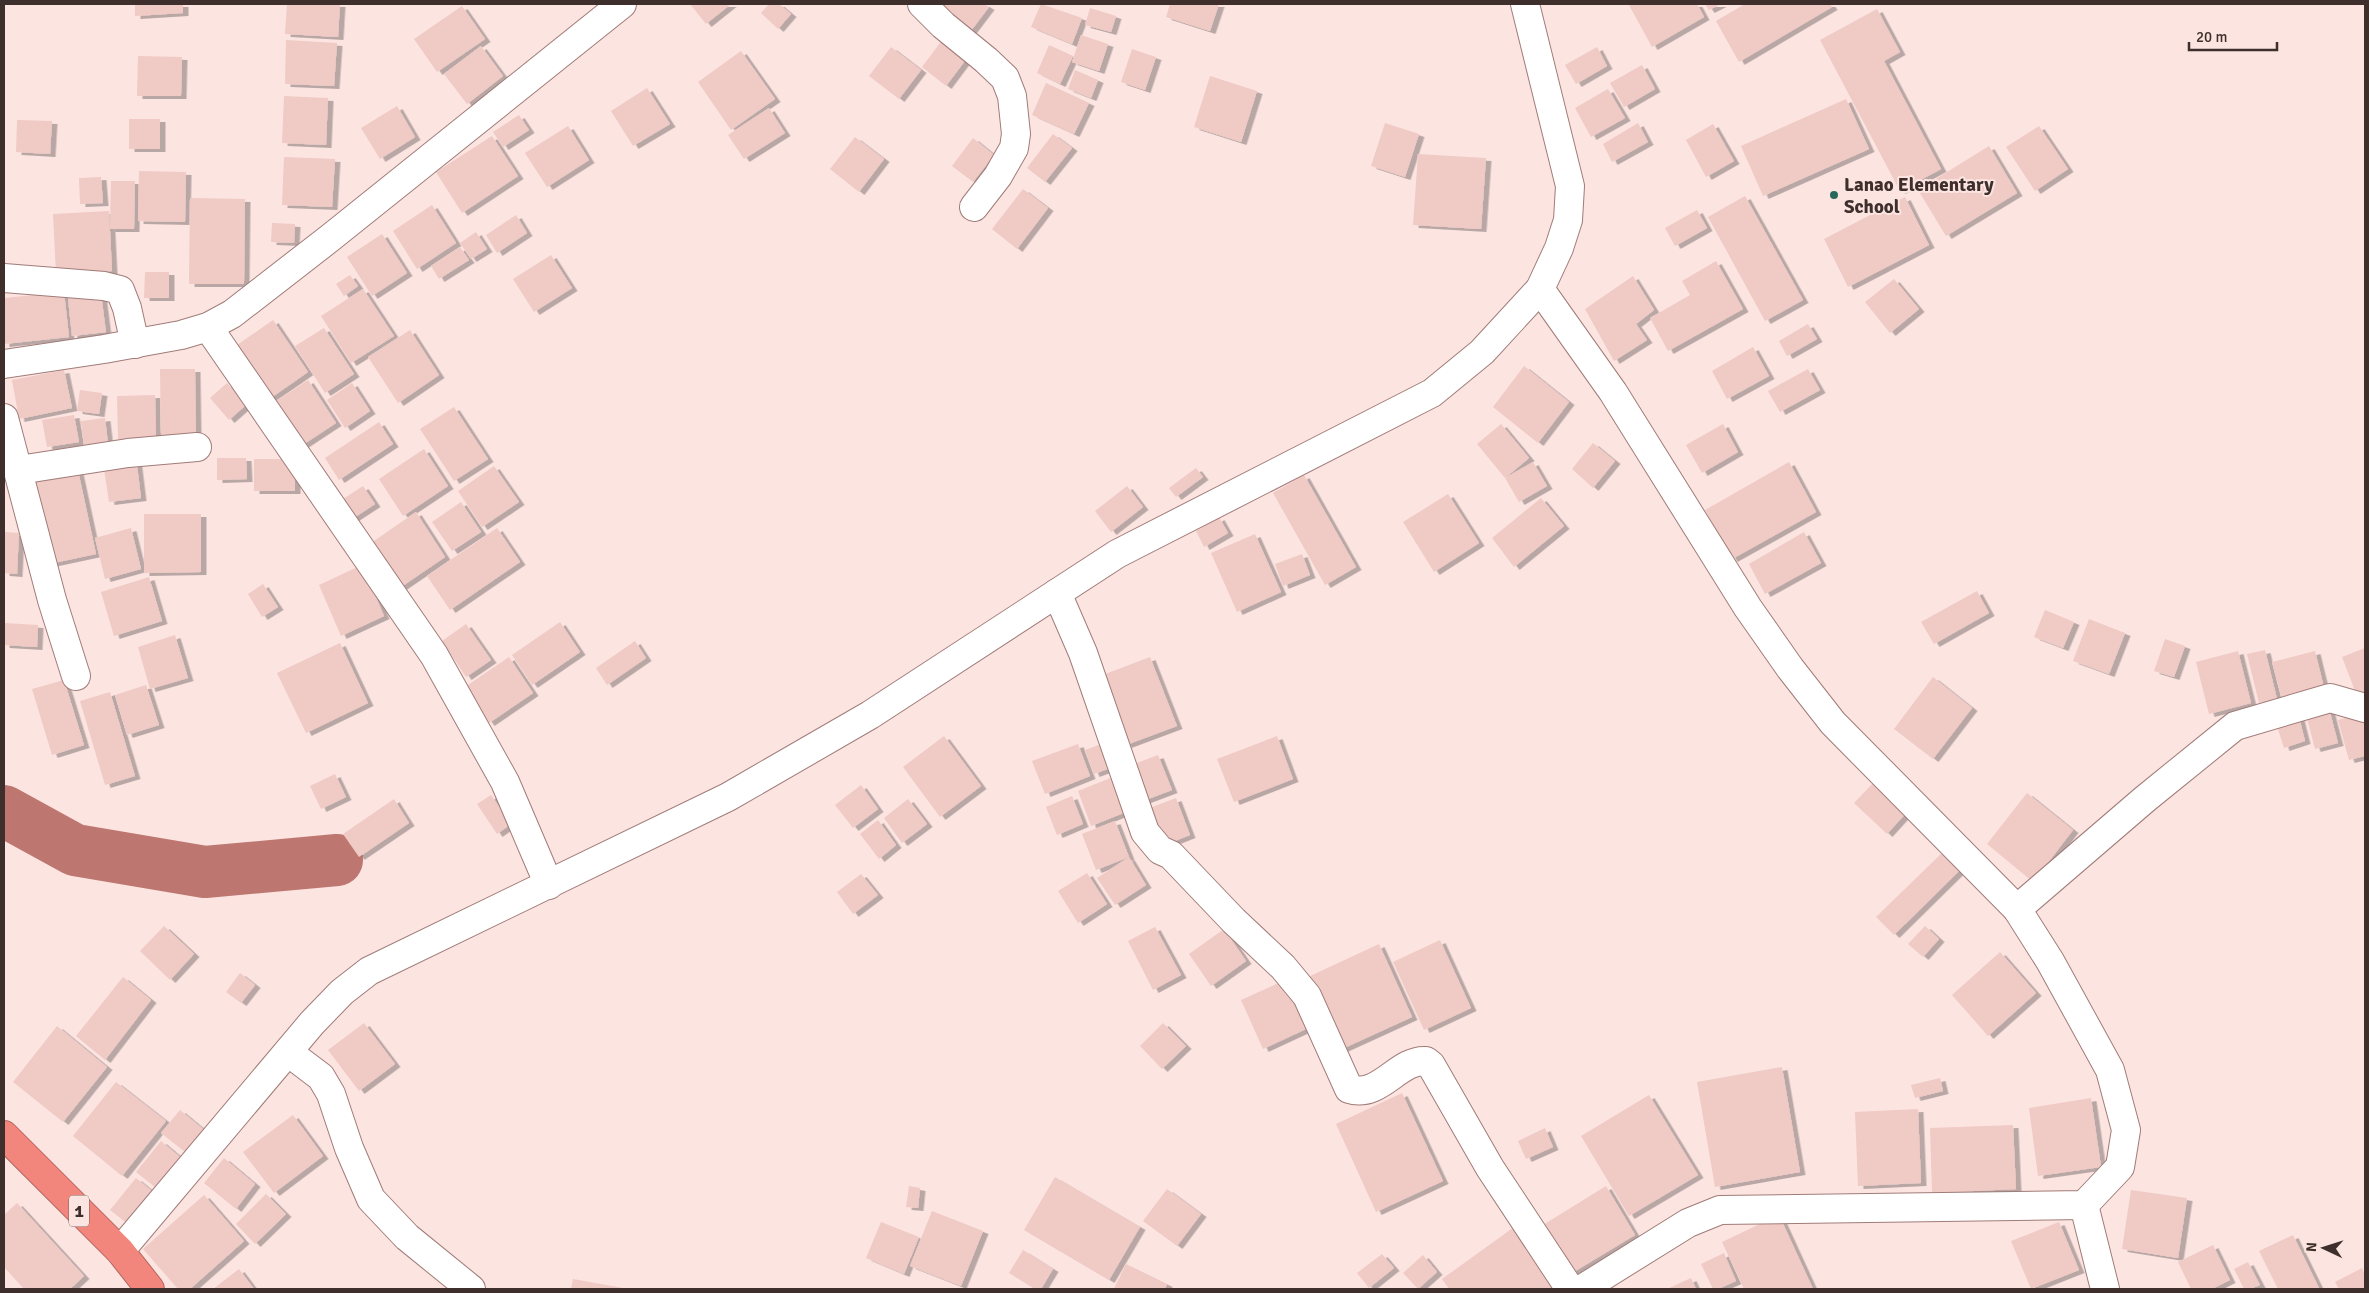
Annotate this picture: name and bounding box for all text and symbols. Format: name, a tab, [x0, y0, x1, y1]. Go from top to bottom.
scale bar	[2189, 20, 2276, 52]
text: 20 m	[2196, 28, 2227, 46]
place label: Lanao Elementary School	[1844, 173, 1994, 219]
marker: Lanao Elementary School	[1828, 189, 1840, 201]
road number: 1	[69, 1196, 89, 1226]
north arrow	[2299, 1223, 2349, 1273]
text: N	[2303, 1242, 2320, 1253]

